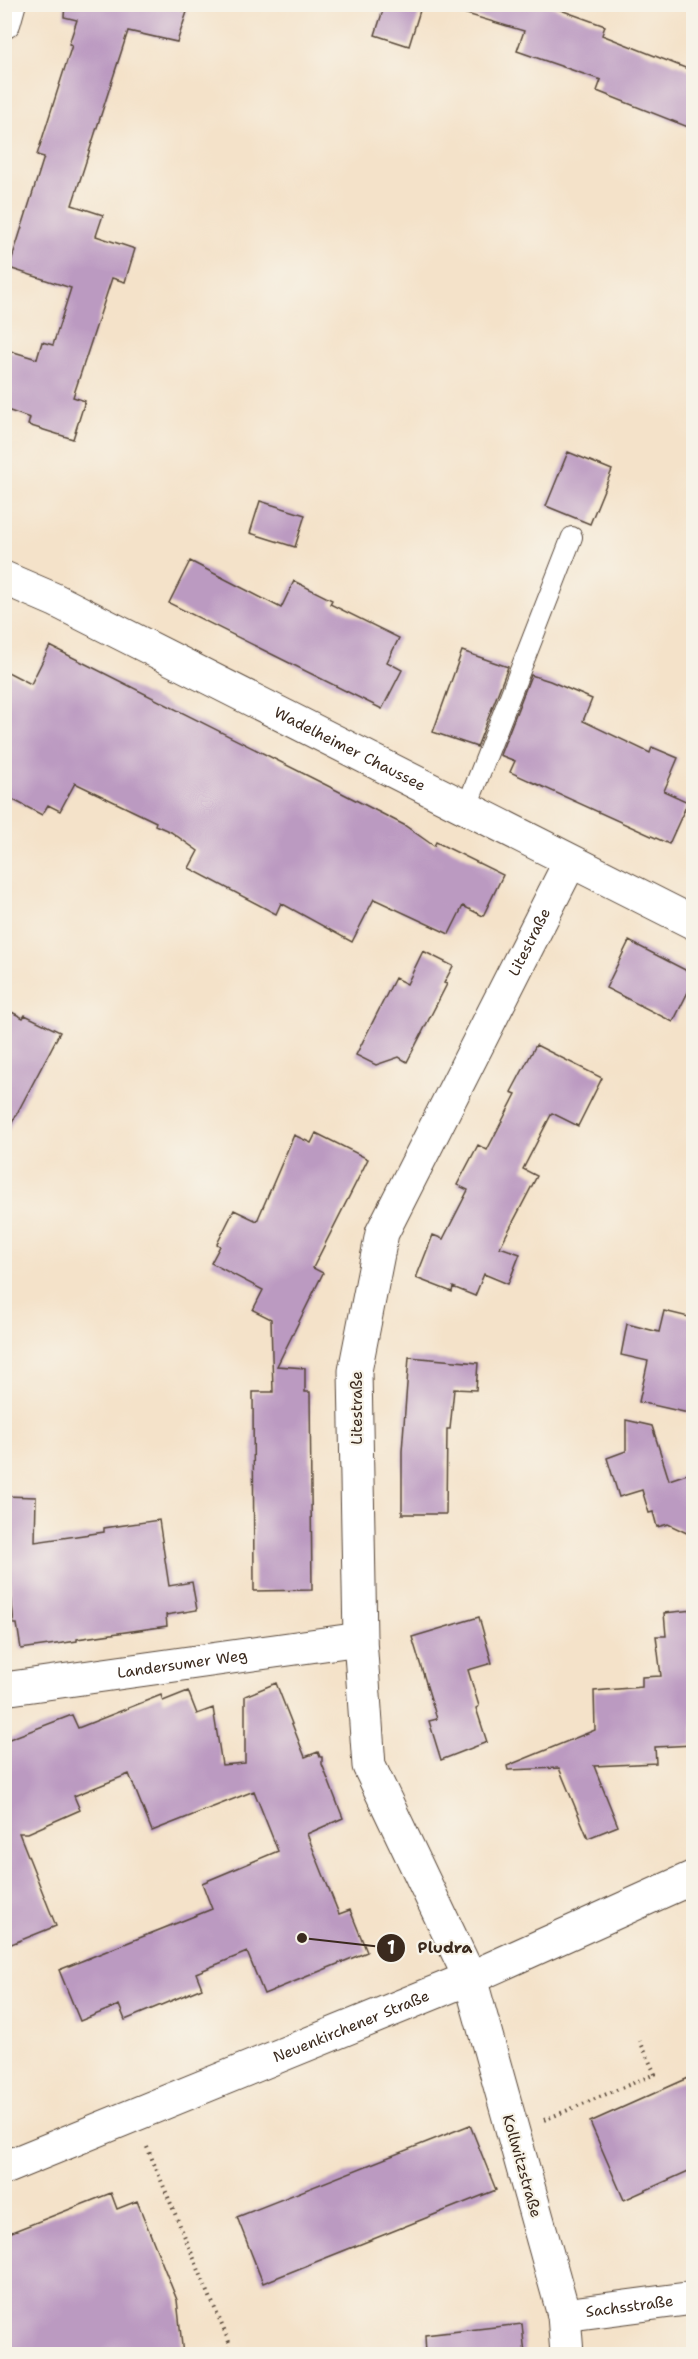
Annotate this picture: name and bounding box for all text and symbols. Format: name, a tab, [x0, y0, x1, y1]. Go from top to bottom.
street label: Wadelheimer Chaussee	[271, 702, 429, 796]
street label: Litestraße	[504, 905, 555, 979]
street label: Litestraße	[347, 1371, 367, 1445]
street label: Landersumer Weg	[116, 1645, 249, 1683]
callout: Pludra	[376, 1931, 485, 1965]
text: 1	[387, 1936, 395, 1960]
text: Pludra	[418, 1937, 472, 1958]
street label: Neuenkirchener Straße	[270, 1986, 432, 2067]
street label: Kollwitzstraße	[498, 2112, 546, 2220]
street label: Sachsstraße	[584, 2291, 675, 2322]

